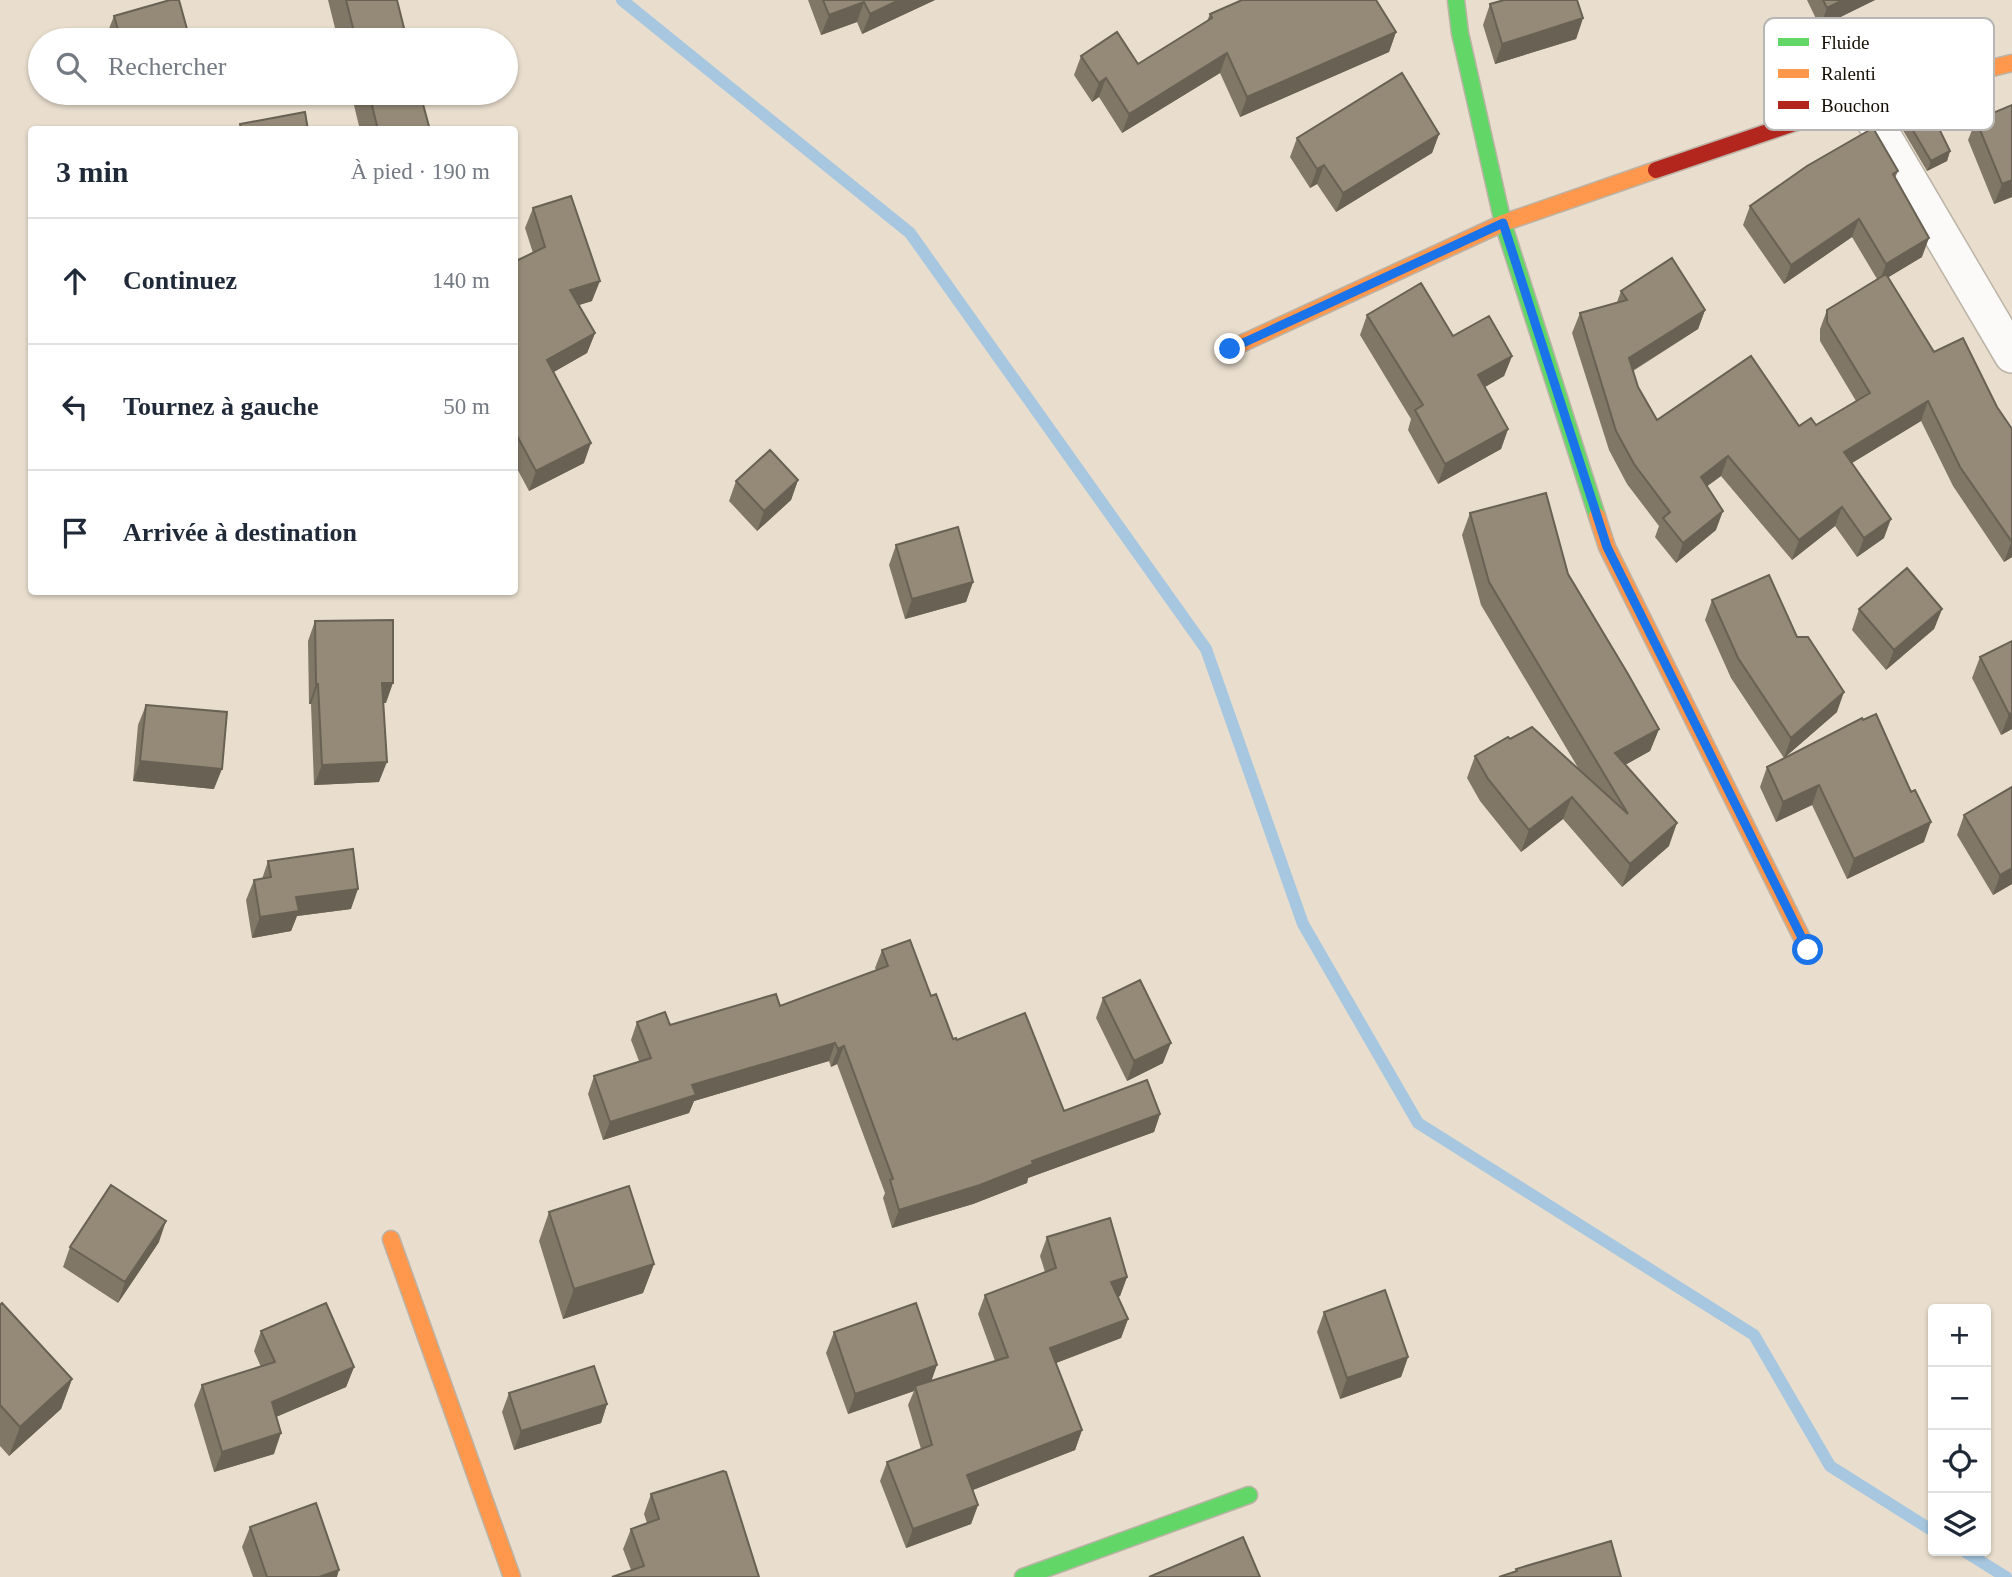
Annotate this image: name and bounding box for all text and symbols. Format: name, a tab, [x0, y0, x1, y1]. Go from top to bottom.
legend	[1764, 18, 1994, 130]
search box	[28, 28, 518, 105]
text: Fluide	[1821, 32, 1870, 53]
icon: search	[52, 48, 90, 86]
text: Rechercher	[108, 52, 226, 81]
text: Ralenti	[1821, 63, 1876, 84]
text: Bouchon	[1821, 95, 1890, 116]
text: 3 min	[56, 155, 129, 188]
text: À pied · 190 m	[351, 159, 490, 184]
icon: ahead	[56, 262, 94, 300]
text: Continuez	[123, 266, 237, 295]
text: 140 m	[432, 268, 490, 293]
route end	[1214, 333, 1245, 364]
icon: left	[56, 388, 94, 426]
text: Tournez à gauche	[123, 392, 319, 421]
text: 50 m	[443, 394, 490, 419]
icon: arrive	[56, 514, 94, 552]
text: Arrivée à destination	[123, 518, 357, 547]
route start	[1792, 934, 1823, 965]
map controls	[1928, 1304, 1991, 1556]
button: +	[1928, 1304, 1991, 1367]
button: −	[1928, 1367, 1991, 1430]
button: locate	[1928, 1430, 1991, 1493]
button: layers	[1928, 1493, 1991, 1556]

